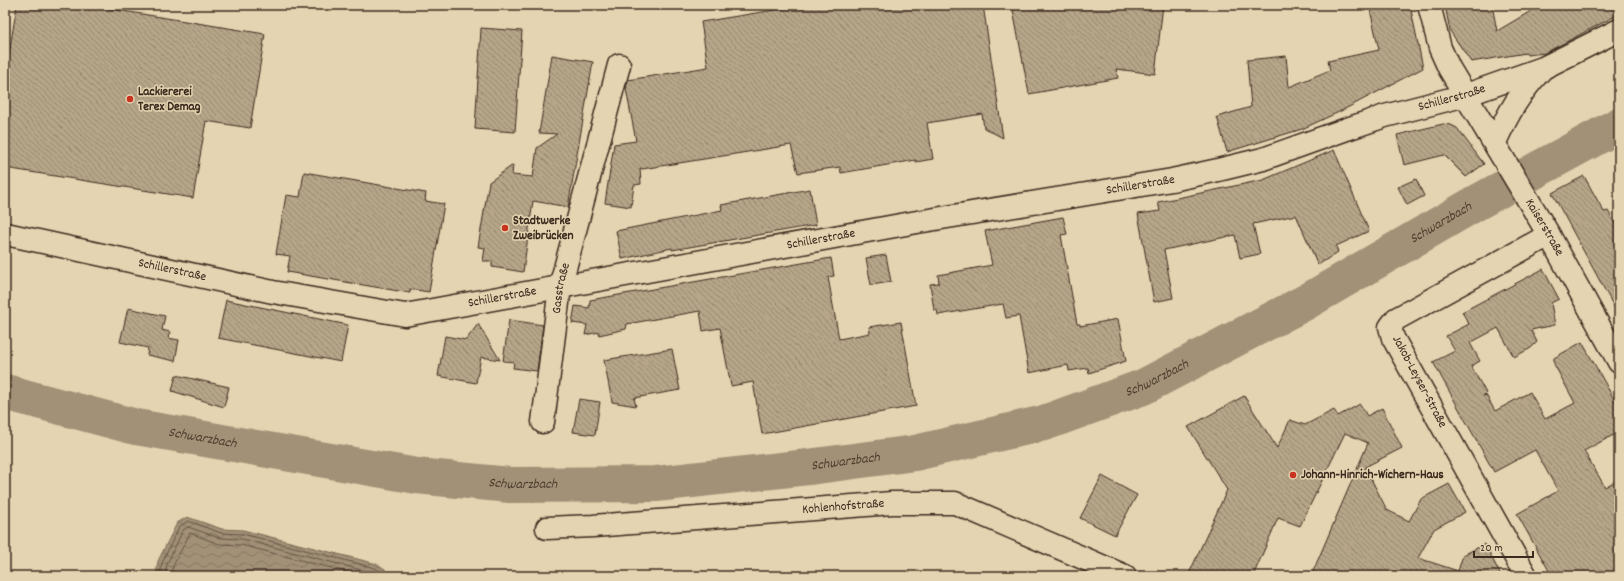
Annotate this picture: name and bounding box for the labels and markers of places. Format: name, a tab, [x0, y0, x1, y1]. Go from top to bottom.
place label: Lackiererei Terex Demag	[138, 83, 201, 117]
marker: Lackiererei Terex Demag	[125, 94, 135, 104]
place label: Stadtwerke Zweibrücken	[513, 212, 574, 246]
marker: Stadtwerke Zweibrücken	[500, 223, 510, 233]
place label: Johann-Hinrich-Wichern-Haus	[1301, 466, 1444, 485]
marker: Johann-Hinrich-Wichern-Haus	[1288, 470, 1298, 480]

